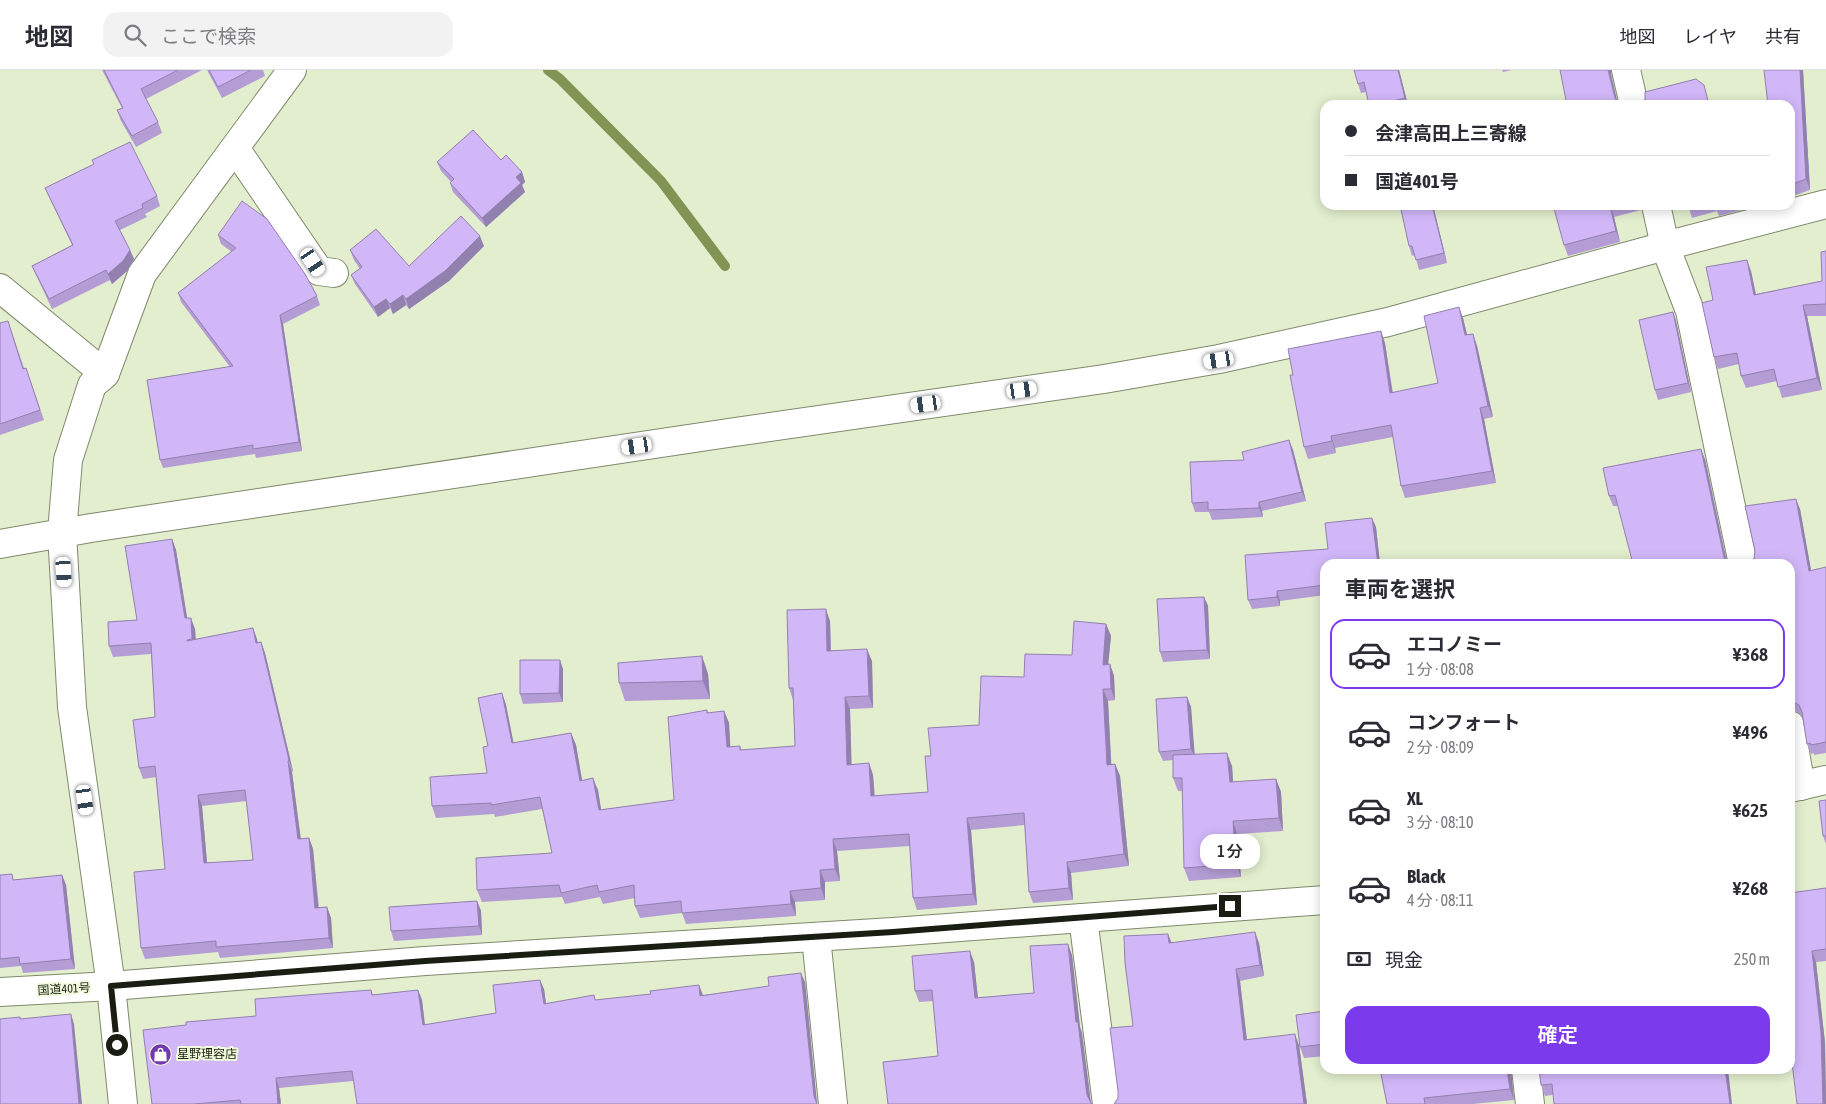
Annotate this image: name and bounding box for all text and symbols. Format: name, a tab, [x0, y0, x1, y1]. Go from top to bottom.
search box	[103, 12, 453, 57]
icon: search	[121, 21, 149, 49]
text: 地図	[25, 23, 73, 50]
text: ここで検索	[161, 25, 256, 47]
text: 地図	[1620, 26, 1656, 47]
text: レイヤ	[1684, 26, 1737, 47]
text: 共有	[1765, 26, 1801, 47]
text: 会津高田上三寄線	[1375, 122, 1527, 144]
text: 国道401号	[1375, 170, 1459, 192]
car	[298, 245, 327, 279]
car	[1203, 350, 1234, 370]
car	[1006, 380, 1037, 400]
car	[910, 394, 941, 414]
car	[621, 436, 652, 456]
car	[55, 557, 72, 587]
text: 車両を選択	[1345, 576, 1455, 602]
icon: car	[1347, 632, 1392, 677]
text: エコノミー	[1407, 633, 1502, 655]
text: ¥368	[1733, 643, 1768, 665]
text: 1 分 · 08:08	[1407, 660, 1474, 678]
icon: car	[1347, 710, 1392, 755]
text: コンフォート	[1407, 711, 1520, 733]
text: ¥496	[1733, 721, 1768, 743]
text: 2 分 · 08:09	[1407, 738, 1474, 756]
car	[75, 784, 94, 816]
text: XL	[1407, 787, 1423, 809]
icon: car	[1347, 788, 1392, 833]
text: ¥625	[1733, 799, 1768, 821]
text: 3 分 · 08:10	[1407, 813, 1473, 831]
callout: 1 分	[1200, 834, 1260, 868]
text: 1 分	[1217, 842, 1243, 860]
text: Black	[1407, 865, 1445, 887]
icon: car	[1347, 866, 1392, 911]
text: ¥268	[1733, 877, 1768, 899]
text: 4 分 · 08:11	[1407, 891, 1473, 909]
route end	[1219, 895, 1241, 917]
icon: cash	[1345, 945, 1373, 973]
text: 現金	[1385, 949, 1423, 971]
text: 250 m	[1734, 950, 1770, 968]
street label: 国道401号	[37, 981, 91, 997]
button: 確定	[1345, 1006, 1770, 1064]
route start	[106, 1034, 128, 1056]
shop icon: 星野理容店	[149, 1042, 173, 1066]
place label: 星野理容店	[177, 1047, 237, 1061]

